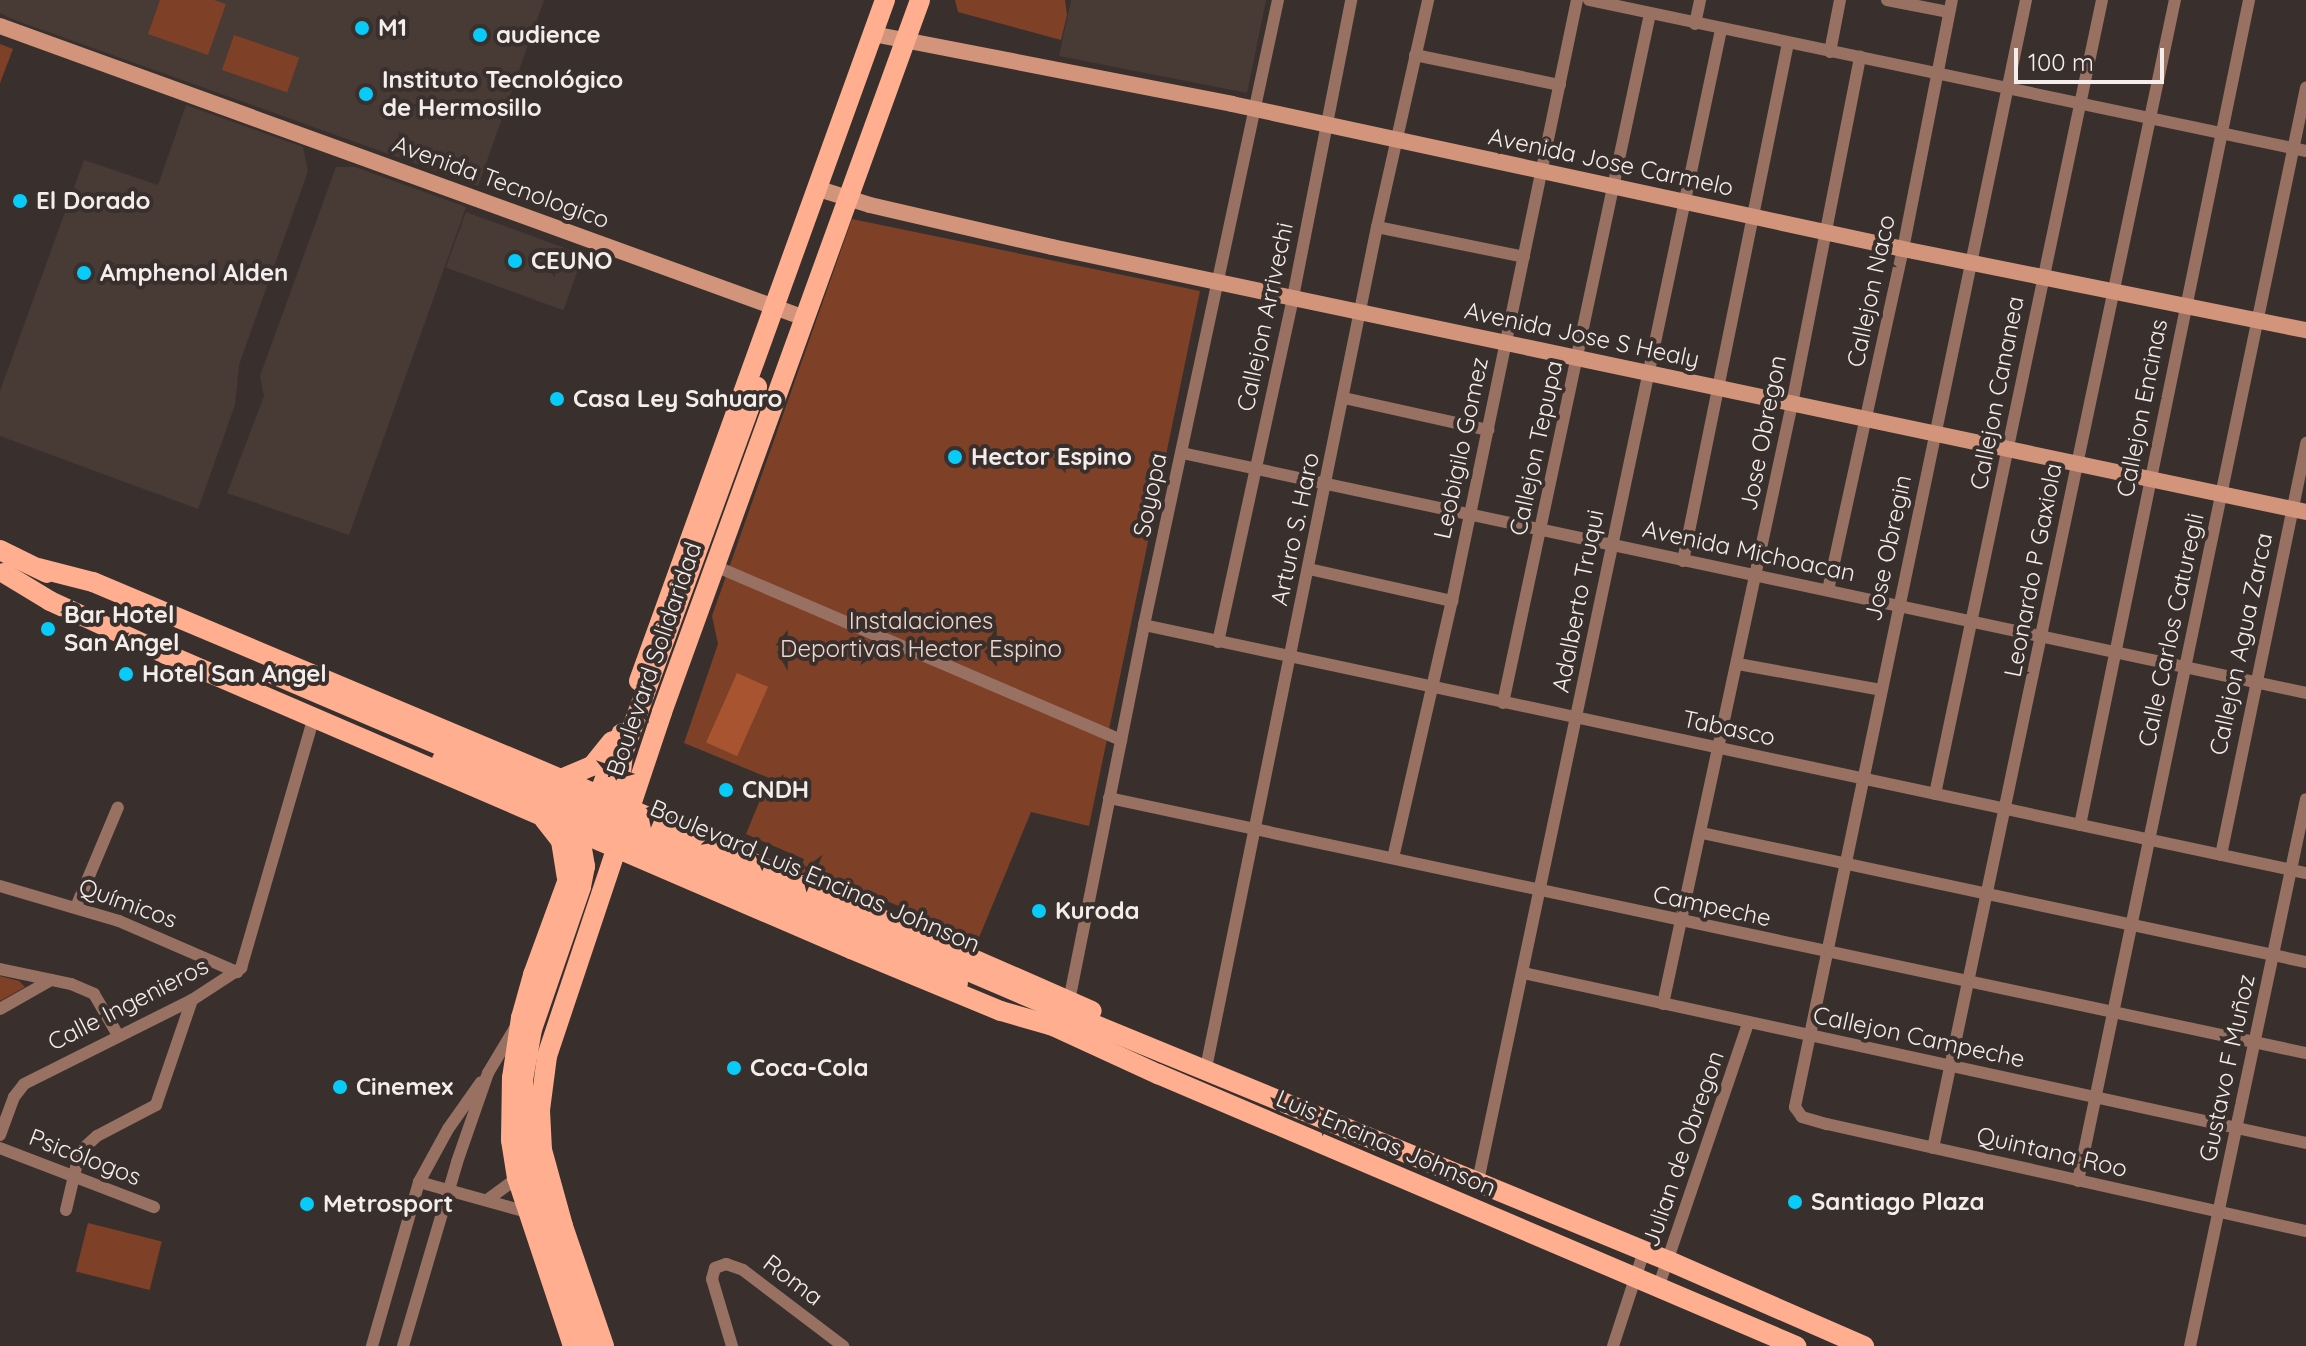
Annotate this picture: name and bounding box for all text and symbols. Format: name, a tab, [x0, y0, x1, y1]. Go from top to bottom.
place label: M1	[378, 14, 407, 42]
marker: M1	[353, 19, 371, 37]
place label: audience	[496, 21, 601, 49]
marker: audience	[471, 26, 489, 44]
scale bar	[2018, 32, 2168, 82]
text: 100 m	[2028, 47, 2094, 77]
place label: Instituto Tecnológico de Hermosillo	[382, 66, 623, 122]
marker: Instituto Tecnológico de Hermosillo	[357, 85, 375, 103]
street label: Avenida Jose Carmelo	[1486, 122, 1736, 202]
street label: Avenida Tecnologico	[389, 129, 613, 235]
place label: El Dorado	[36, 187, 151, 215]
marker: El Dorado	[11, 192, 29, 210]
street label: Callejon Naco	[1841, 212, 1901, 370]
street label: Callejon Arrivechi	[1231, 220, 1299, 414]
place label: CEUNO	[531, 247, 613, 275]
marker: CEUNO	[506, 252, 524, 270]
place label: Amphenol Alden	[100, 259, 288, 287]
marker: Amphenol Alden	[75, 264, 93, 282]
street label: Callejon Cananea	[1964, 294, 2030, 492]
street label: Avenida Jose S Healy	[1462, 296, 1702, 374]
street label: Callejon Encinas	[2111, 317, 2173, 499]
street label: Jose Obregon	[1734, 353, 1792, 513]
street label: Leobigilo Gomez	[1428, 354, 1494, 542]
street label: Callejon Tepupa	[1503, 358, 1569, 538]
place label: Casa Ley Sahuaro	[573, 385, 782, 413]
marker: Casa Ley Sahuaro	[548, 390, 566, 408]
place label: Hector Espino	[971, 443, 1132, 471]
marker: Hector Espino	[946, 448, 964, 466]
street label: Soyopa	[1127, 450, 1173, 540]
street label: Arturo S. Haro	[1265, 450, 1325, 608]
street label: Leonardo P Gaxiola	[1998, 461, 2068, 679]
street label: Jose Obregin	[1858, 472, 1918, 624]
street label: Adalberto Truqui	[1546, 507, 1610, 695]
street label: Calle Carlos Caturegli	[2132, 511, 2210, 749]
street label: Avenida Michoacan	[1640, 514, 1858, 588]
street label: Callejon Agua Zarca	[2203, 530, 2279, 758]
street label: Boulevard Solidaridad	[600, 538, 708, 780]
place label: Bar Hotel San Angel	[64, 601, 180, 657]
park label: Instalaciones Deportivas Hector Espino	[780, 607, 1062, 663]
marker: Bar Hotel San Angel	[39, 620, 57, 638]
place label: Hotel San Angel	[142, 660, 327, 688]
marker: Hotel San Angel	[117, 665, 135, 683]
street label: Tabasco	[1680, 704, 1778, 752]
place label: CNDH	[742, 776, 809, 804]
marker: CNDH	[717, 781, 735, 799]
street label: Boulevard Luis Encinas Johnson	[646, 793, 984, 959]
street label: Químicos	[75, 872, 181, 934]
street label: Campeche	[1650, 879, 1774, 933]
place label: Kuroda	[1055, 897, 1140, 925]
marker: Kuroda	[1030, 902, 1048, 920]
street label: Calle Ingenieros	[43, 951, 213, 1057]
street label: Gustavo F Muñoz	[2193, 972, 2261, 1164]
street label: Callejon Campeche	[1810, 1000, 2028, 1074]
street label: Julian de Obregon	[1636, 1047, 1730, 1251]
place label: Coca-Cola	[750, 1054, 869, 1082]
marker: Coca-Cola	[725, 1059, 743, 1077]
place label: Cinemex	[356, 1073, 453, 1101]
marker: Cinemex	[331, 1078, 349, 1096]
street label: Luis Encinas Johnson	[1272, 1084, 1500, 1202]
street label: Quintana Roo	[1974, 1121, 2130, 1183]
street label: Psicólogos	[25, 1122, 145, 1192]
place label: Santiago Plaza	[1811, 1188, 1984, 1216]
place label: Metrosport	[323, 1190, 453, 1218]
marker: Santiago Plaza	[1786, 1193, 1804, 1211]
marker: Metrosport	[298, 1195, 316, 1213]
street label: Roma	[758, 1248, 828, 1312]

